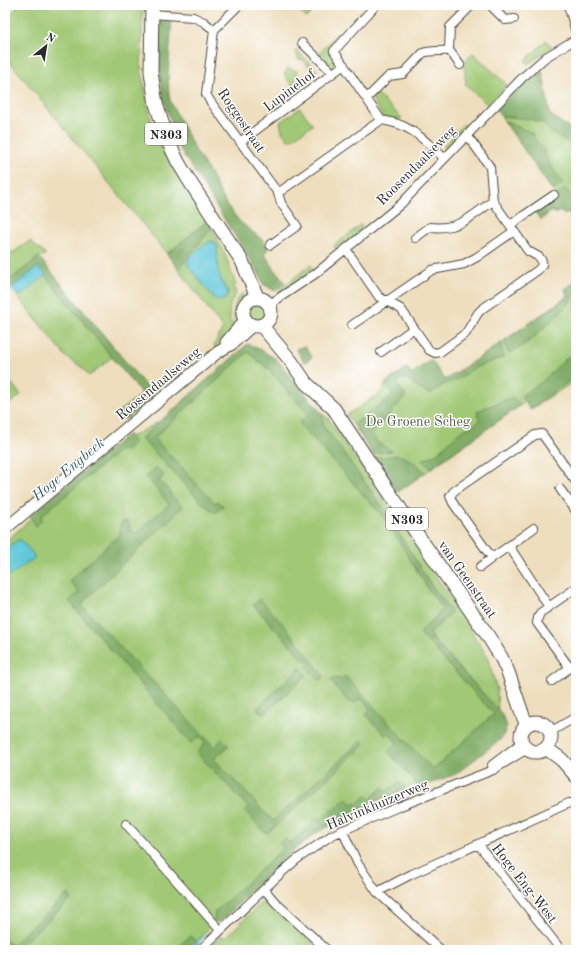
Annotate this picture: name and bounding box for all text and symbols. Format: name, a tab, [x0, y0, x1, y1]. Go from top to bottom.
north arrow	[26, 26, 66, 66]
text: N	[44, 32, 57, 46]
street label: Lupinehof	[261, 66, 319, 115]
street label: Roggestraat	[215, 86, 268, 155]
road number: N303	[145, 123, 187, 145]
street label: Roosendaalseweg	[374, 123, 459, 208]
street label: Roosendaalseweg	[114, 344, 204, 423]
park label: De Groene Scheg	[366, 415, 471, 429]
water label: Hoge Engbeek	[29, 436, 108, 505]
road number: N303	[386, 508, 428, 530]
street label: van Geenstraat	[435, 538, 499, 621]
street label: Halvinkhuizerweg	[324, 777, 431, 833]
street label: Hoge Eng-West	[489, 841, 560, 926]

